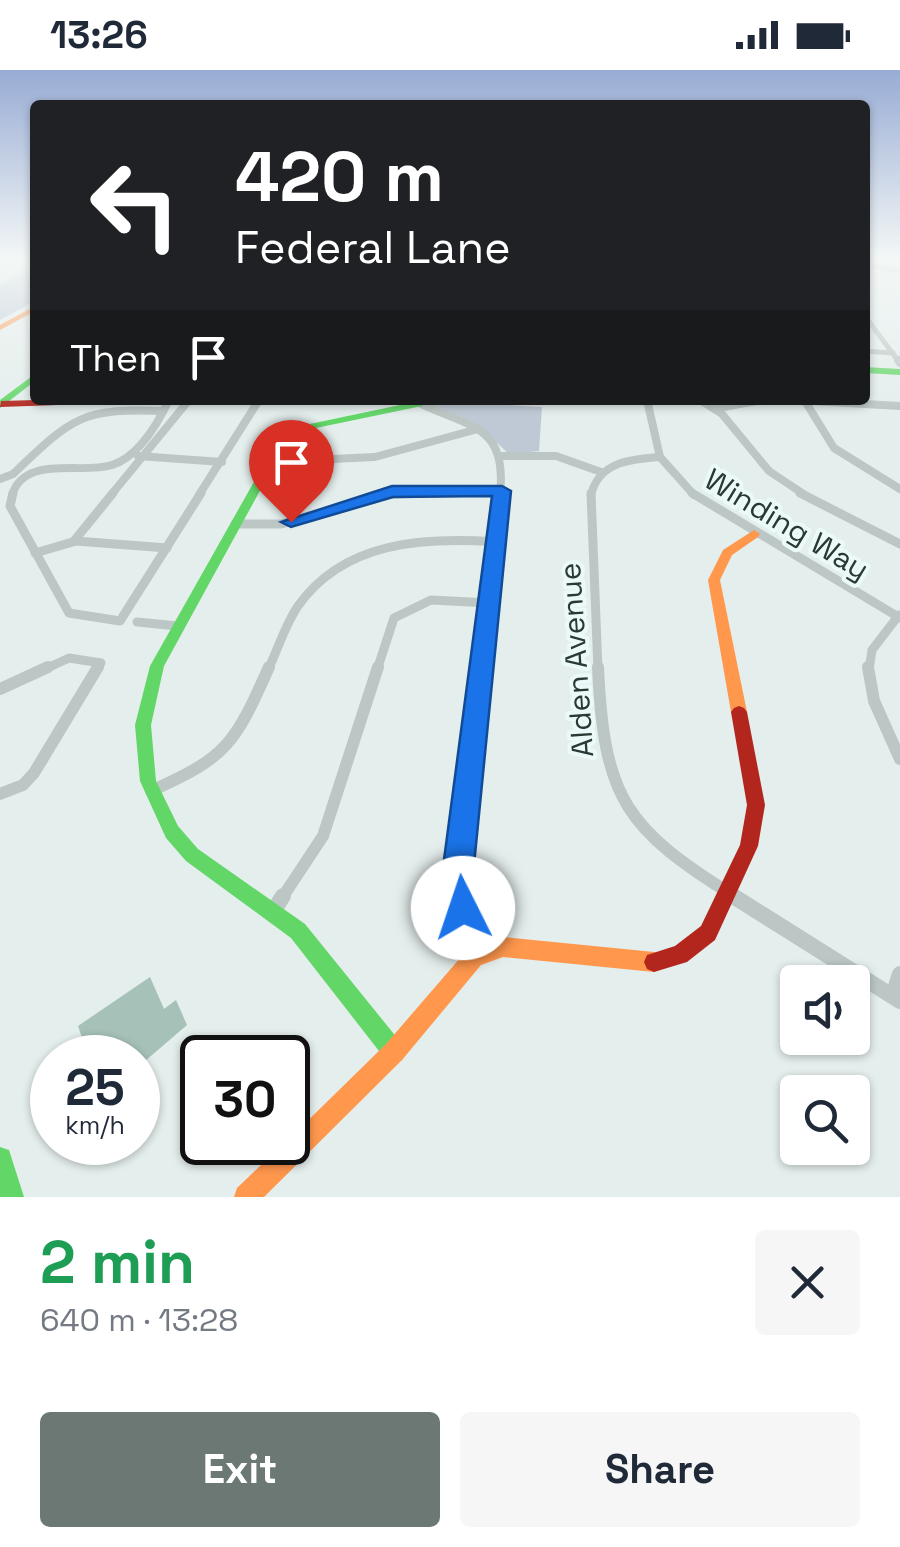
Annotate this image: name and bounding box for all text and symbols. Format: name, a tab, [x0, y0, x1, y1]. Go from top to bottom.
text: 13:26	[50, 11, 148, 59]
text: 420 m	[235, 132, 444, 221]
icon: left	[70, 140, 200, 270]
text: Federal Lane	[235, 219, 511, 276]
icon: arrive	[181, 330, 236, 385]
text: Then	[70, 334, 161, 382]
pin	[249, 420, 334, 523]
icon: arrive	[264, 435, 319, 490]
street label: Winding Way	[698, 460, 876, 588]
street label: Alden Avenue	[550, 561, 602, 759]
position arrow	[411, 856, 515, 960]
map controls	[780, 965, 870, 1165]
button: sound	[780, 965, 870, 1055]
speed limit sign: 30	[180, 1035, 310, 1165]
text: 25	[65, 1056, 125, 1120]
button: search	[780, 1075, 870, 1165]
text: km/h	[65, 1109, 125, 1141]
text: 2 min	[40, 1224, 195, 1301]
button: close	[755, 1230, 860, 1335]
text: 640 m · 13:28	[40, 1300, 238, 1340]
button: Exit	[40, 1412, 440, 1527]
button: Share	[460, 1412, 860, 1527]

